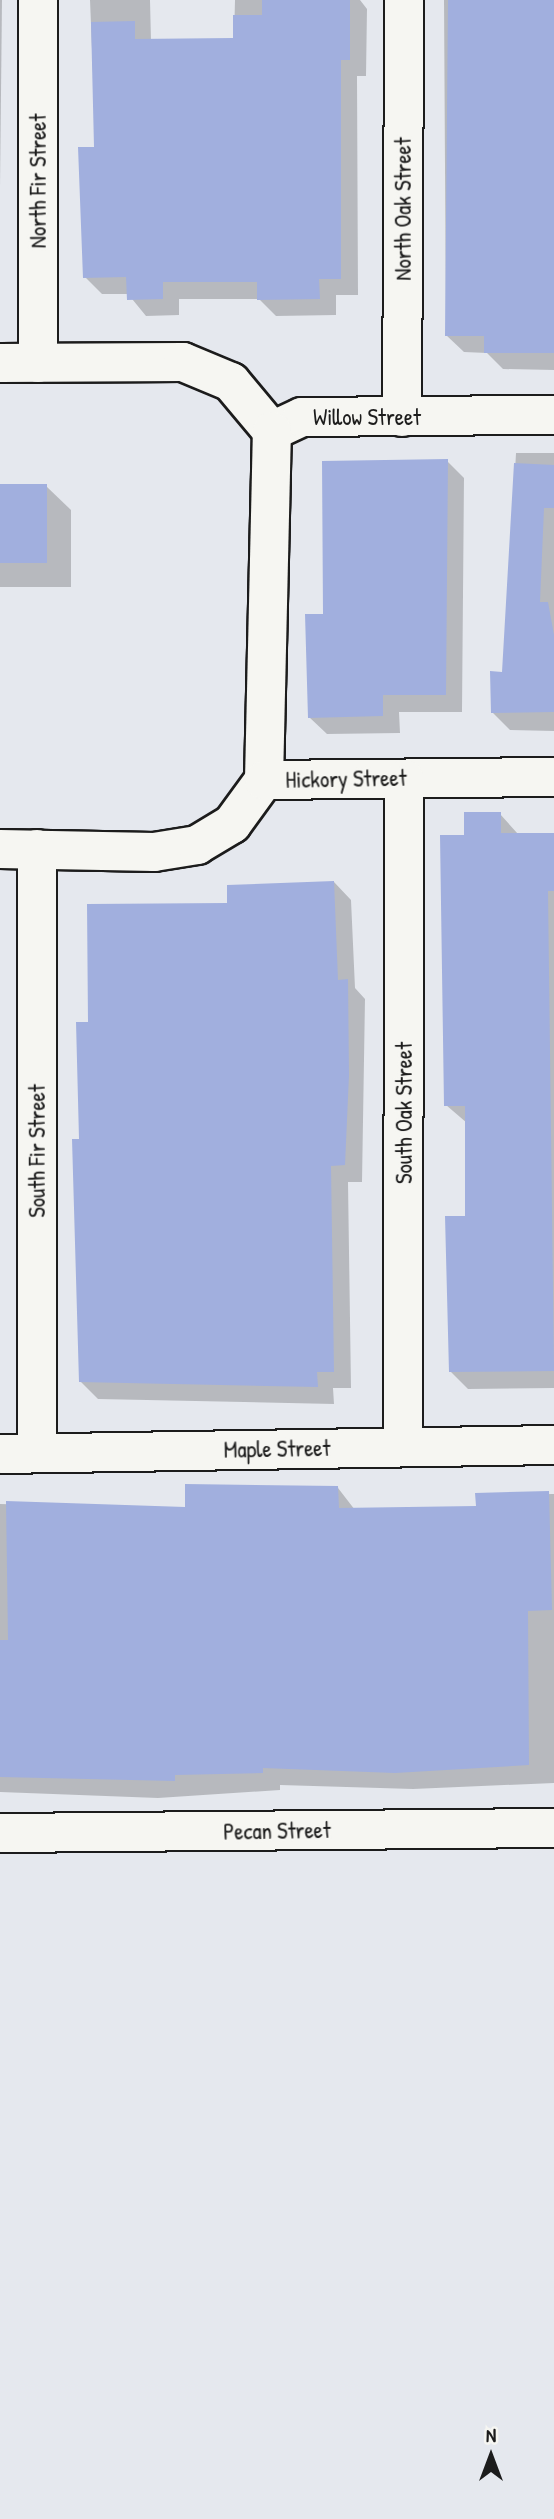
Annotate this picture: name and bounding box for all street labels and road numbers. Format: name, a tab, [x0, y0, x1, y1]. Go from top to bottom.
street label: North Fir Street	[24, 114, 52, 248]
street label: North Oak Street	[389, 137, 417, 281]
street label: Willow Street	[313, 403, 421, 431]
street label: Hickory Street	[285, 764, 407, 794]
street label: South Oak Street	[390, 1042, 418, 1184]
street label: South Fir Street	[23, 1084, 51, 1218]
street label: Maple Street	[223, 1434, 331, 1464]
street label: Pecan Street	[223, 1816, 331, 1846]

